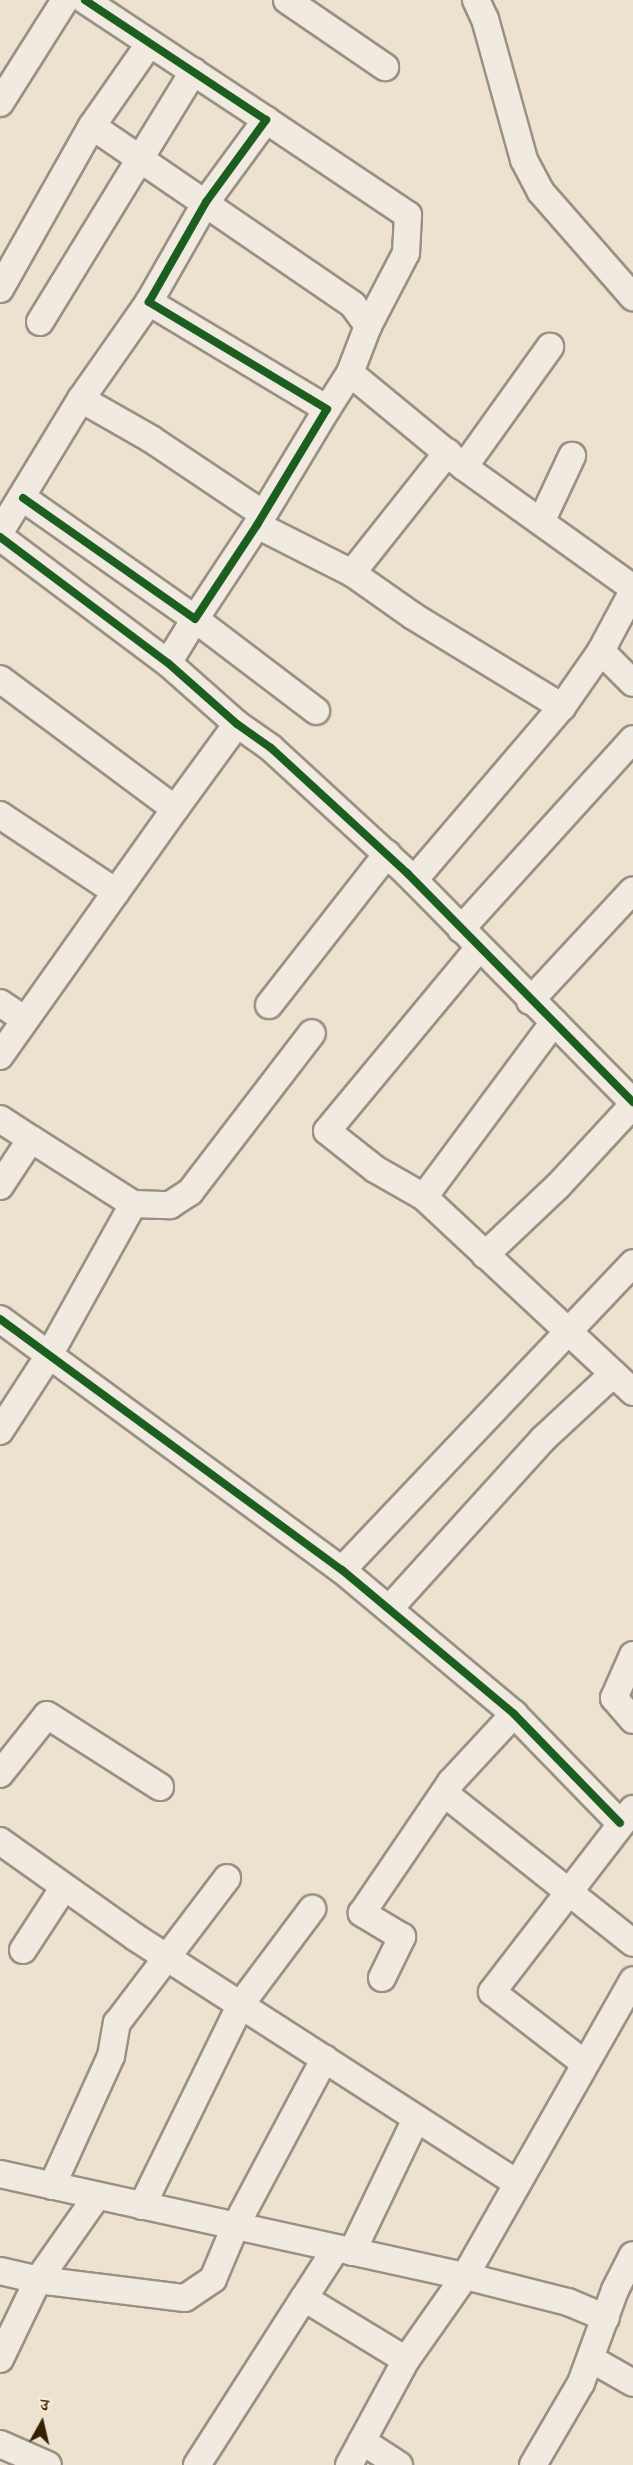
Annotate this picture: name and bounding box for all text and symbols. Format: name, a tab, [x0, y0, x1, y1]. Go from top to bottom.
north arrow	[12, 2393, 72, 2453]
text: उ	[39, 2395, 50, 2415]

